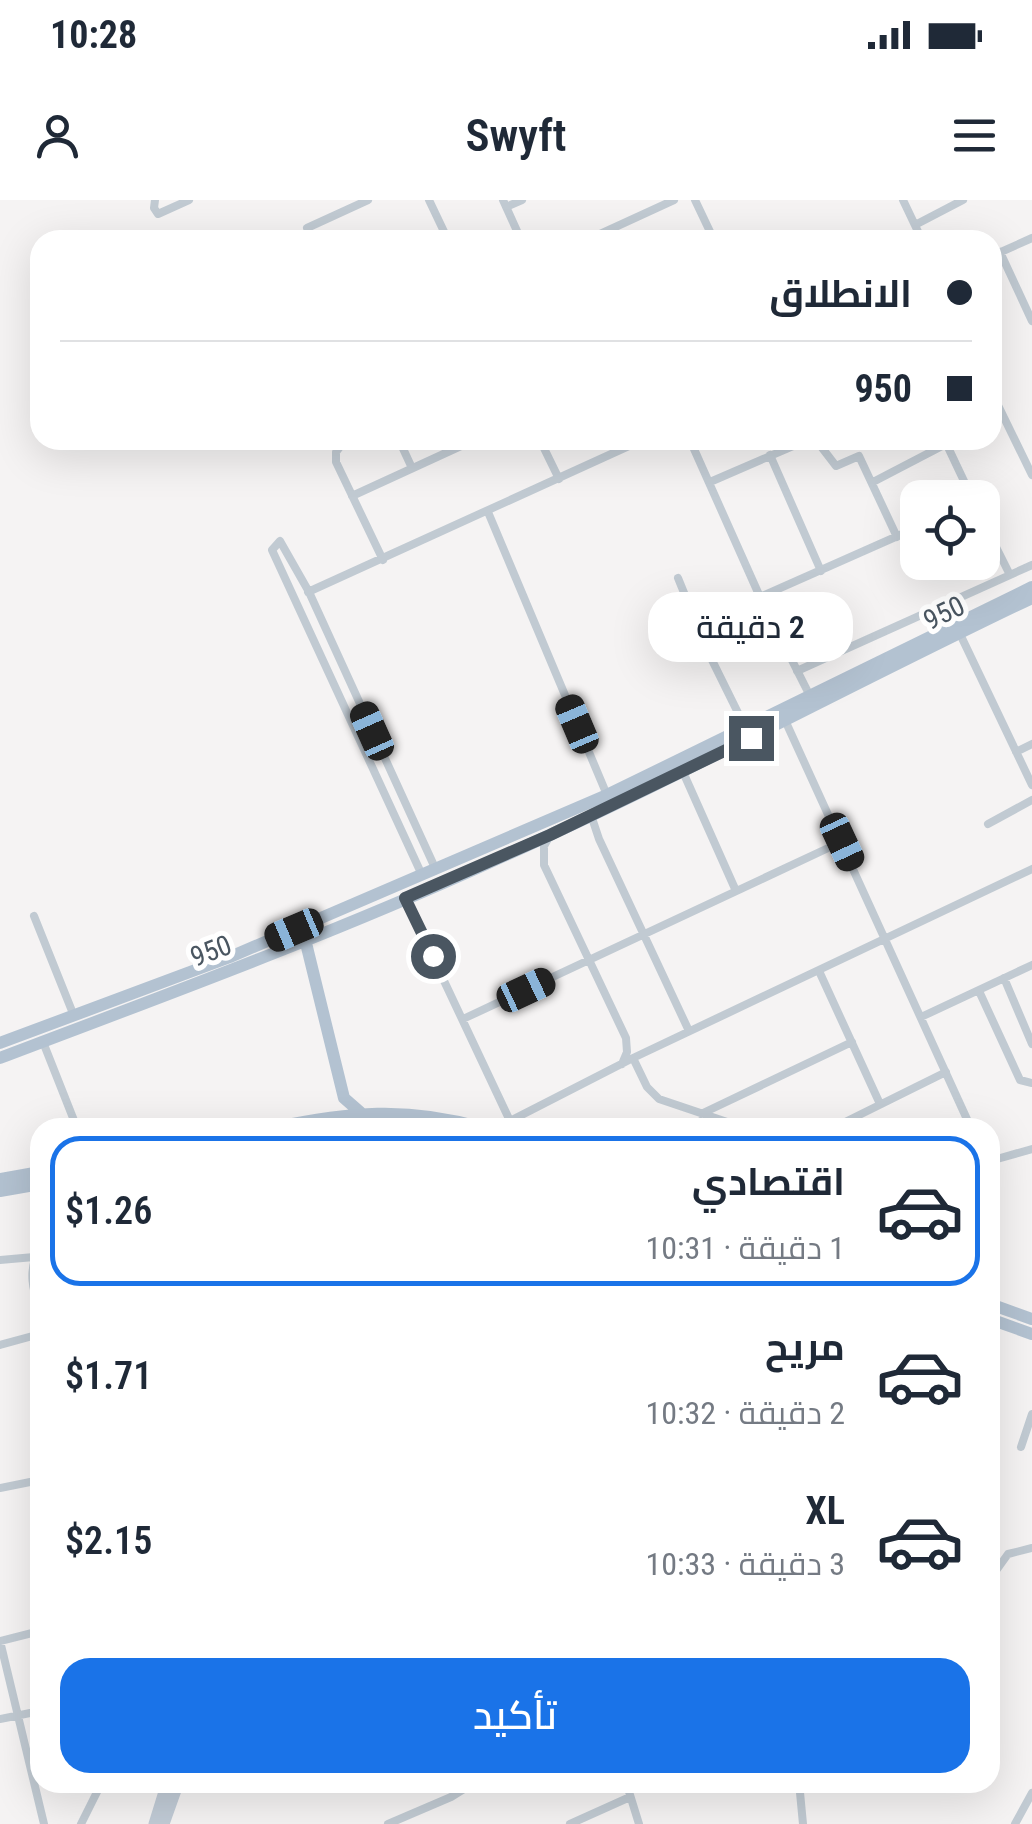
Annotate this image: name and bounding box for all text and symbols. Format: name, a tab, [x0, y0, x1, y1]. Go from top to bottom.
text: 10:28	[50, 13, 137, 57]
icon: person	[30, 108, 85, 163]
icon: menu	[947, 108, 1002, 163]
text: Swyft	[465, 109, 567, 162]
text: الانطلاق	[769, 272, 912, 316]
text: 950	[854, 367, 912, 411]
map controls	[900, 480, 1000, 580]
button: locate	[900, 480, 1000, 580]
street label: 950	[918, 589, 970, 637]
callout: 2 دقيقة	[648, 593, 854, 663]
text: 2 دقيقة	[696, 608, 805, 646]
car	[551, 691, 603, 757]
car	[346, 697, 398, 765]
route end	[729, 716, 774, 761]
car	[816, 808, 868, 876]
car	[261, 904, 327, 956]
street label: 950	[186, 928, 236, 974]
route start	[411, 934, 456, 979]
car	[492, 964, 560, 1016]
text: اقتصادي	[692, 1160, 845, 1204]
icon: car	[875, 1166, 965, 1256]
text: $1.26	[65, 1189, 152, 1233]
text: 1 دقيقة · 10:31	[645, 1229, 845, 1267]
text: مريح	[765, 1325, 845, 1369]
icon: car	[875, 1331, 965, 1421]
text: $1.71	[65, 1354, 152, 1398]
text: 2 دقيقة · 10:32	[645, 1394, 845, 1432]
text: XL	[806, 1489, 845, 1533]
icon: car	[875, 1496, 965, 1586]
text: $2.15	[65, 1519, 152, 1563]
text: 3 دقيقة · 10:33	[645, 1545, 845, 1583]
button: تأكيد	[60, 1658, 970, 1773]

